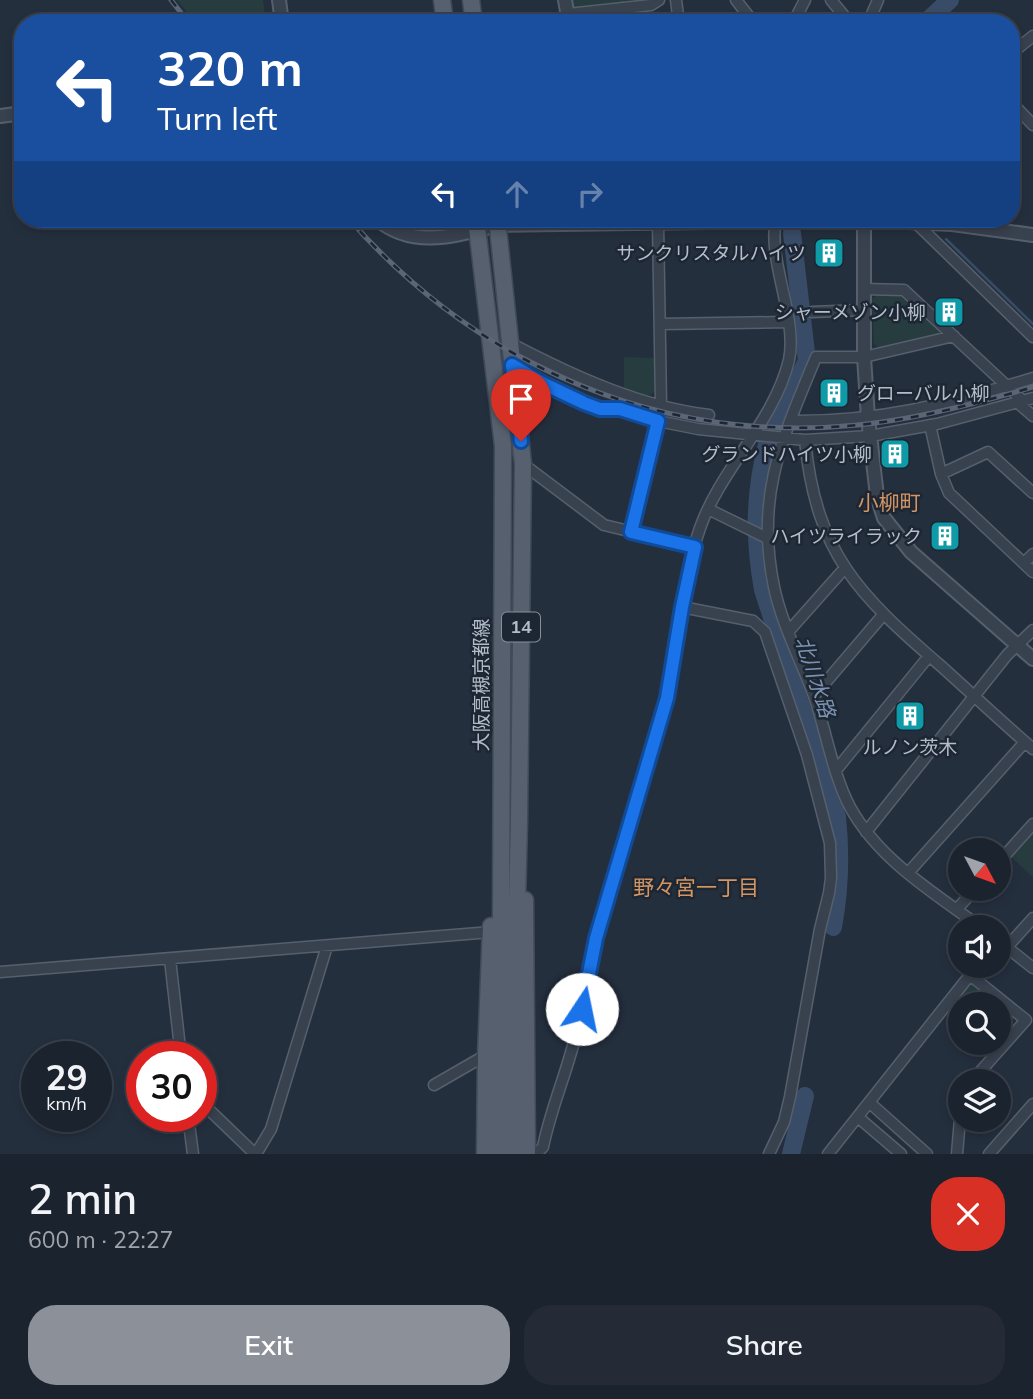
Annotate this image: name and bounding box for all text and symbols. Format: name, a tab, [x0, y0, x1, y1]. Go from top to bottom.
text: 320 m	[157, 37, 303, 98]
icon: left	[42, 42, 133, 133]
text: Turn left	[157, 98, 277, 138]
icon: left	[425, 175, 463, 213]
icon: ahead	[498, 175, 536, 213]
icon: right	[571, 175, 609, 213]
building icon: サンクリスタルハイツ	[812, 236, 846, 270]
place label: サンクリスタルハイツ	[616, 241, 806, 265]
building icon: シャーメゾン小柳	[932, 295, 966, 329]
place label: シャーメゾン小柳	[775, 300, 926, 324]
pin	[491, 369, 551, 441]
building icon: グローバル小柳	[817, 376, 851, 410]
icon: arrive	[502, 380, 540, 418]
place label: グローバル小柳	[857, 381, 990, 405]
building icon: グランドハイツ小柳	[878, 437, 912, 471]
place label: グランドハイツ小柳	[701, 442, 872, 466]
district label: 小柳町	[858, 489, 921, 515]
building icon: ハイツライラック	[928, 519, 962, 553]
place label: ハイツライラック	[770, 524, 922, 548]
road number: 14	[502, 612, 540, 642]
street label: 大阪高槻京都線	[469, 618, 493, 752]
water label: 北川水路	[791, 633, 842, 723]
building icon: ルノン茨木	[893, 699, 927, 733]
place label: ルノン茨木	[862, 735, 958, 759]
north arrow	[948, 838, 1012, 901]
map controls	[948, 838, 1011, 1132]
district label: 野々宮一丁目	[633, 874, 759, 900]
button: sound	[948, 915, 1011, 978]
position arrow	[545, 972, 619, 1046]
button: search	[948, 992, 1011, 1055]
speed limit sign: 30	[126, 1041, 217, 1132]
text: 29	[45, 1055, 88, 1099]
button: layers	[948, 1069, 1011, 1132]
text: km/h	[46, 1092, 87, 1115]
text: 2 min	[28, 1172, 137, 1225]
button: close	[931, 1177, 1005, 1251]
text: 600 m · 22:27	[28, 1225, 173, 1254]
button: Exit	[28, 1305, 510, 1385]
button: Share	[524, 1305, 1005, 1385]

